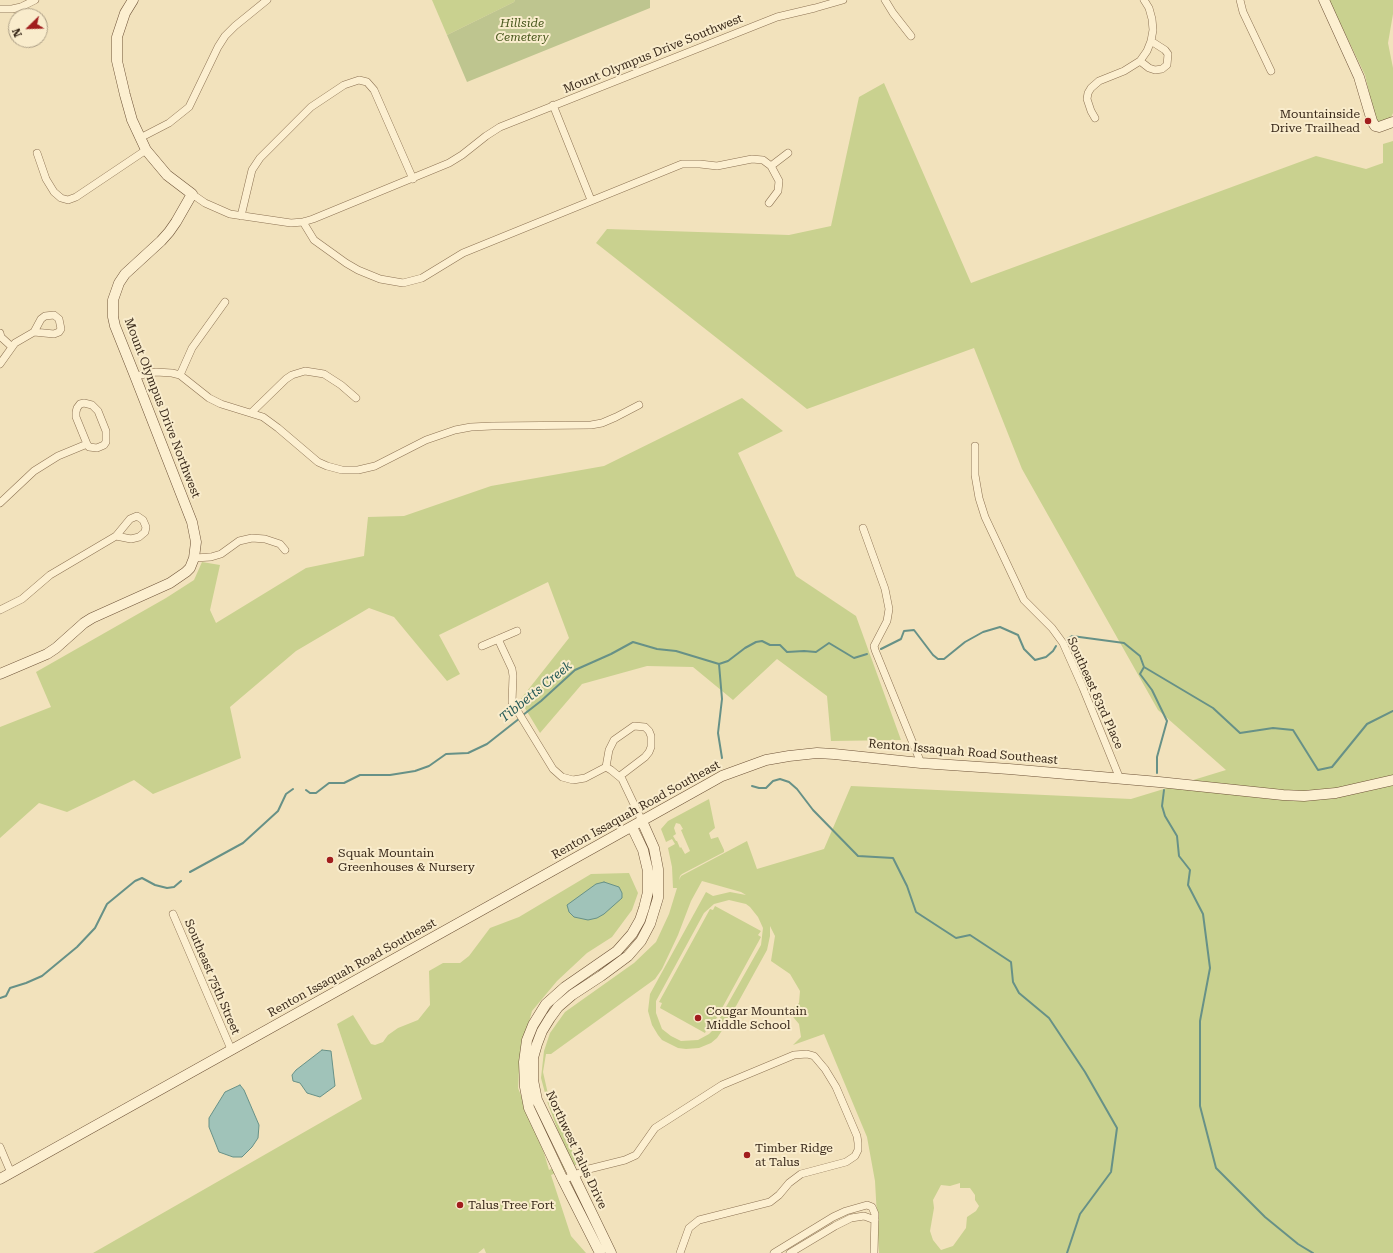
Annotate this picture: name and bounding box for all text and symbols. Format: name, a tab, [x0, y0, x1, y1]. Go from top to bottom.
north arrow	[8, 8, 48, 48]
street label: Mount Olympus Drive Southwest	[561, 11, 745, 97]
park label: Hillside Cemetery	[495, 16, 549, 44]
text: N	[10, 26, 25, 39]
place label: Mountainside Drive Trailhead	[1271, 107, 1360, 135]
marker: Mountainside Drive Trailhead	[1363, 116, 1373, 126]
street label: Mount Olympus Drive Northwest	[121, 316, 203, 500]
street label: Southeast 83rd Place	[1064, 635, 1126, 751]
water label: Tibbetts Creek	[497, 658, 575, 726]
street label: Renton Issaquah Road Southeast	[868, 737, 1058, 767]
street label: Renton Issaquah Road Southeast	[549, 758, 723, 862]
place label: Squak Mountain Greenhouses & Nursery	[338, 846, 475, 874]
marker: Squak Mountain Greenhouses & Nursery	[325, 855, 335, 865]
street label: Renton Issaquah Road Southeast	[265, 916, 439, 1020]
street label: Southeast 75th Street	[181, 917, 243, 1037]
place label: Cougar Mountain Middle School	[706, 1004, 807, 1032]
marker: Cougar Mountain Middle School	[693, 1013, 703, 1023]
street label: Northwest Talus Drive	[542, 1089, 610, 1211]
place label: Timber Ridge at Talus	[755, 1141, 833, 1169]
marker: Timber Ridge at Talus	[742, 1150, 752, 1160]
place label: Talus Tree Fort	[468, 1198, 554, 1212]
marker: Talus Tree Fort	[455, 1200, 465, 1210]

